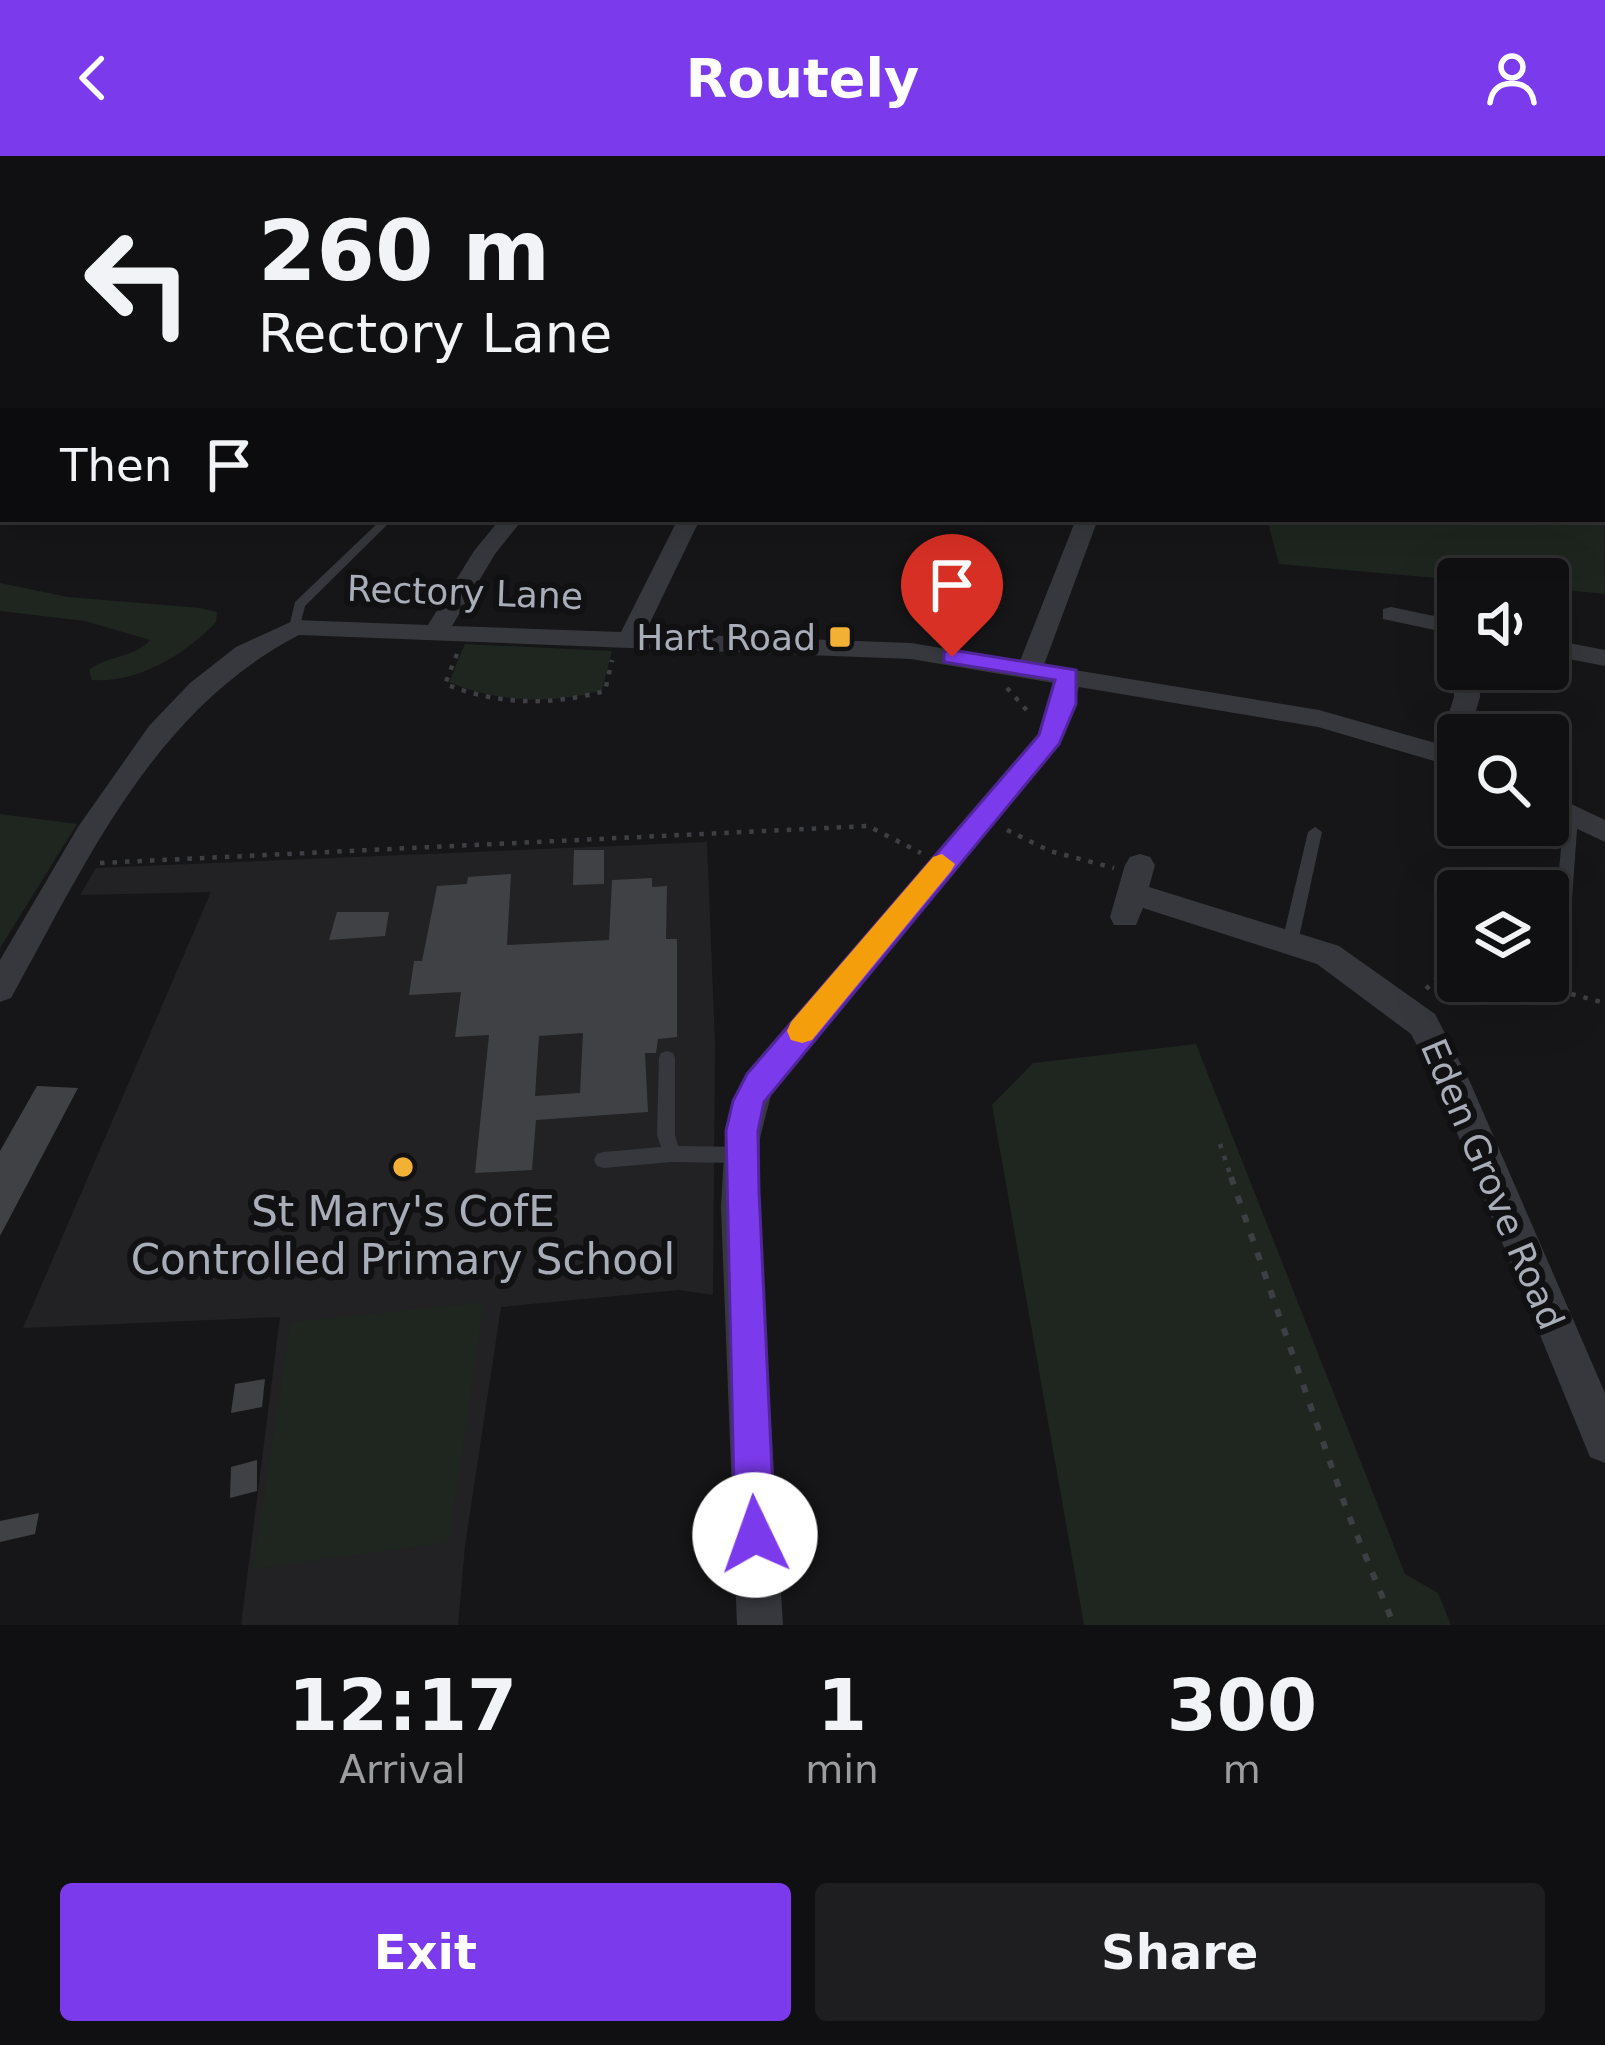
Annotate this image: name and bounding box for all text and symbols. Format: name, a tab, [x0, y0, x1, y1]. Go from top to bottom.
icon: back	[60, 45, 126, 111]
icon: person	[1479, 45, 1545, 111]
text: Routely	[686, 47, 919, 110]
text: 260 m	[258, 202, 550, 300]
icon: left	[60, 204, 216, 360]
text: Rectory Lane	[258, 302, 612, 365]
icon: arrive	[196, 432, 262, 498]
text: Then	[60, 439, 172, 492]
pin	[901, 534, 1003, 657]
icon: arrive	[919, 552, 985, 618]
map controls	[1437, 558, 1569, 1002]
button: sound	[1437, 558, 1569, 690]
street label: Rectory Lane	[346, 568, 584, 617]
place label: Hart Road	[636, 617, 816, 658]
marker: Hart Road	[827, 624, 853, 650]
button: search	[1437, 714, 1569, 846]
button: layers	[1437, 870, 1569, 1002]
street label: Eden Grove Road	[1413, 1033, 1572, 1335]
marker: St Mary's CofE Controlled Primary School	[390, 1154, 416, 1180]
place label: St Mary's CofE Controlled Primary School	[131, 1187, 675, 1284]
position arrow	[692, 1472, 818, 1598]
text: 12:17	[288, 1663, 517, 1747]
text: 1	[817, 1663, 867, 1747]
text: 300	[1167, 1663, 1317, 1747]
text: Arrival	[339, 1747, 466, 1792]
text: min	[805, 1747, 879, 1792]
text: m	[1223, 1747, 1261, 1792]
button: Exit	[60, 1883, 791, 2021]
button: Share	[815, 1883, 1545, 2021]

